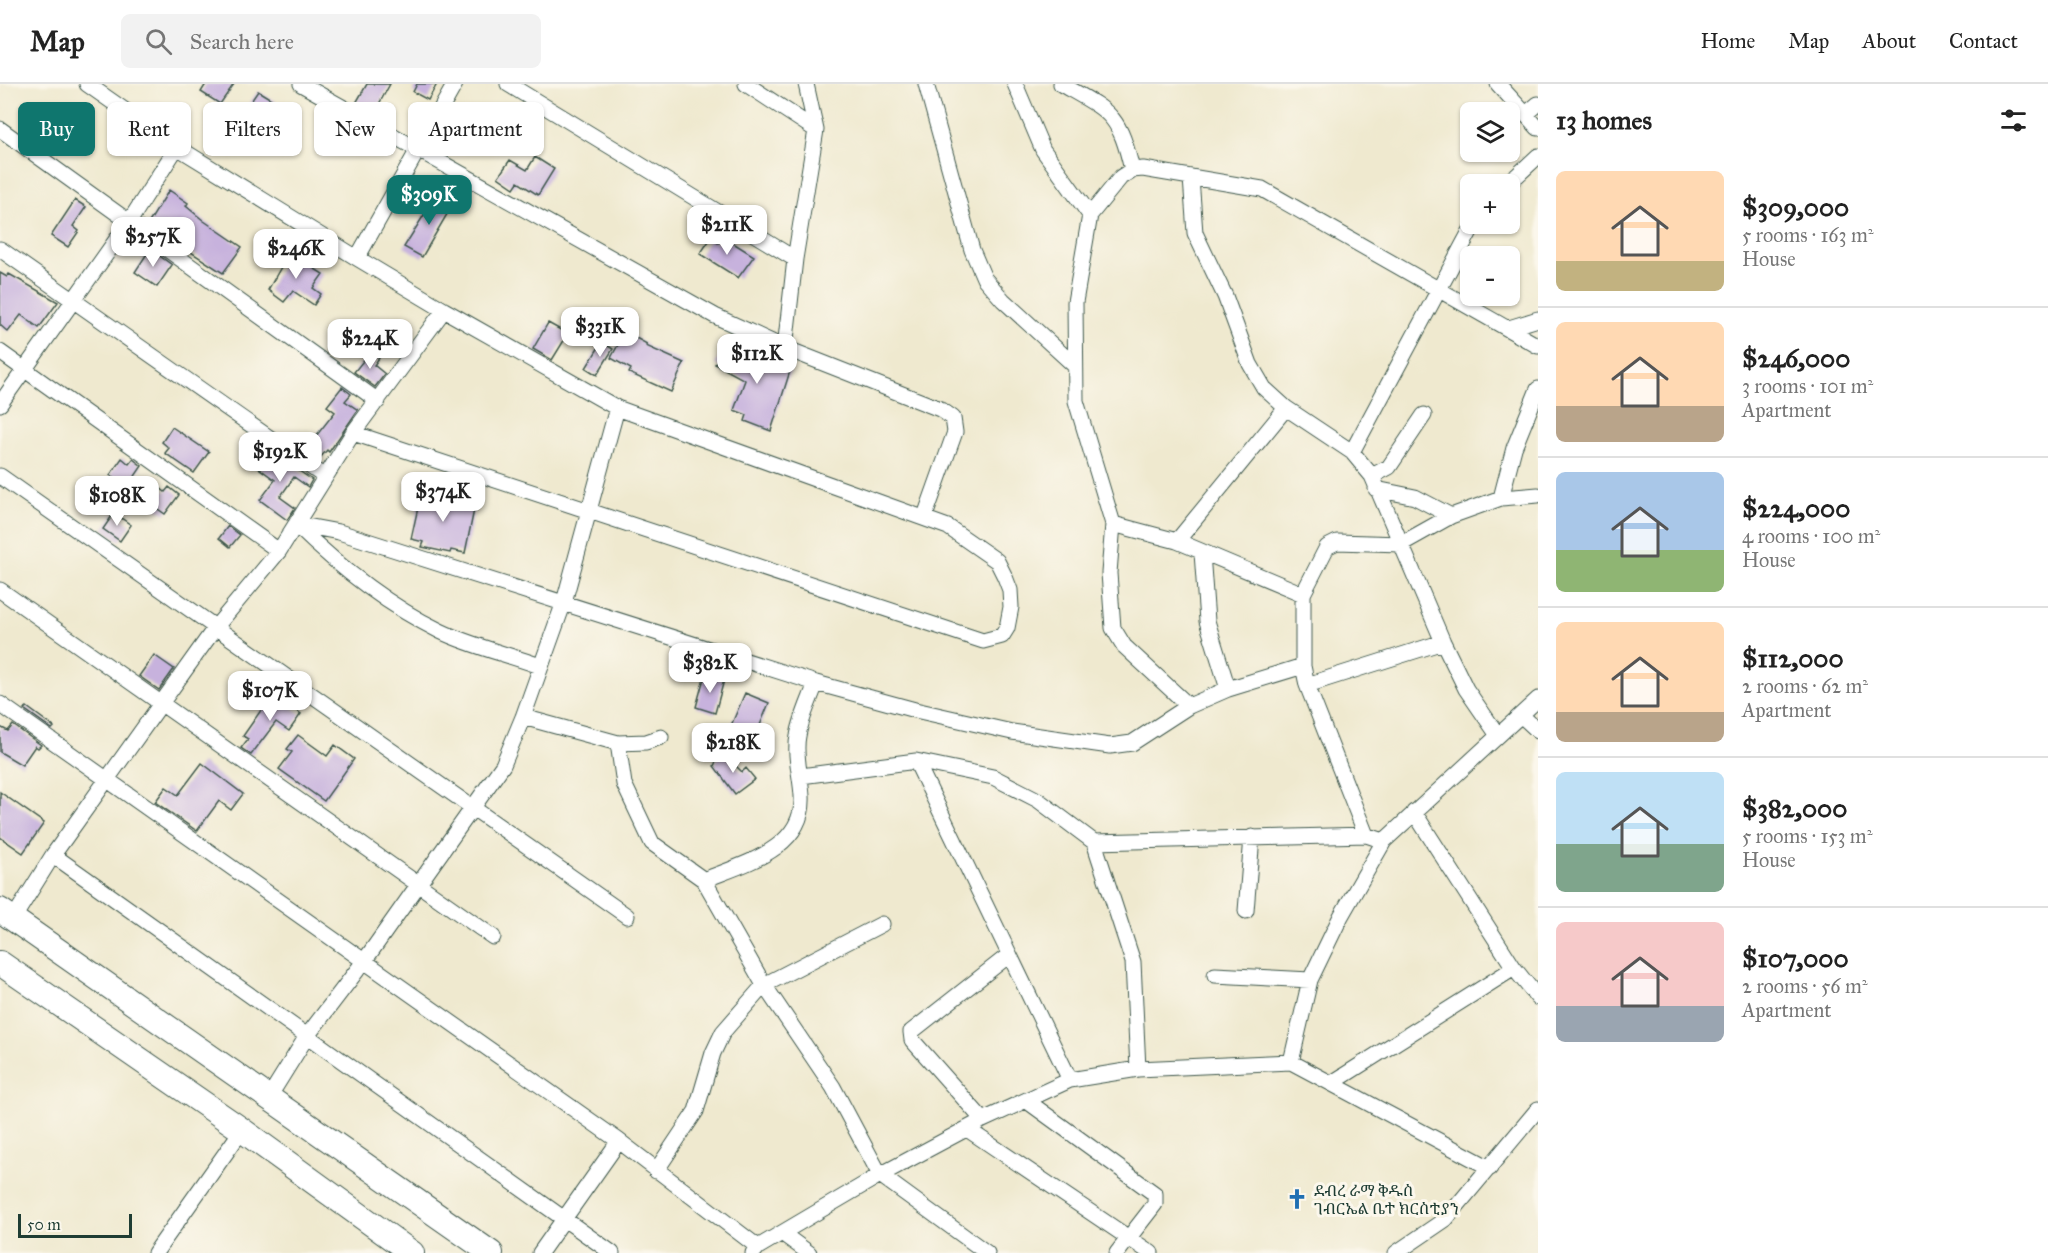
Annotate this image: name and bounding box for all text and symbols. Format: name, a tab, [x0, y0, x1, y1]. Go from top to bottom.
search box	[121, 14, 541, 68]
text: Map	[30, 24, 85, 59]
icon: search	[142, 25, 175, 58]
text: Search here	[190, 28, 294, 55]
text: Home	[1700, 28, 1755, 54]
text: Map	[1788, 28, 1829, 54]
text: About	[1862, 28, 1916, 54]
text: Contact	[1949, 28, 2018, 54]
chip: Buy	[18, 102, 95, 156]
chip: Rent	[107, 102, 191, 156]
chip: Filters	[203, 102, 302, 156]
chip: New	[314, 102, 396, 156]
chip: Apartment	[408, 102, 544, 156]
map controls	[1460, 102, 1520, 306]
button: layers	[1460, 102, 1520, 162]
text: 13 homes	[1556, 104, 1652, 136]
icon: filters	[1997, 104, 2030, 137]
button: +	[1460, 174, 1520, 234]
pin: $309K	[387, 175, 471, 226]
text: $309K	[401, 182, 457, 206]
text: $309,000	[1742, 191, 1849, 223]
icon: home	[1604, 195, 1676, 267]
pin: $211K	[685, 205, 769, 256]
text: $211K	[701, 212, 753, 236]
pin: $257K	[111, 217, 195, 268]
text: 5 rooms · 163 m²	[1742, 223, 1874, 247]
text: $257K	[125, 224, 181, 248]
pin: $246K	[254, 229, 338, 280]
text: $246K	[267, 236, 325, 260]
button: −	[1460, 246, 1520, 306]
text: House	[1742, 247, 1796, 271]
pin: $331K	[558, 307, 642, 358]
text: $331K	[575, 314, 625, 338]
pin: $224K	[328, 319, 412, 370]
text: $224K	[342, 326, 399, 350]
pin: $112K	[715, 334, 799, 385]
text: $112K	[731, 341, 783, 365]
text: $246,000	[1742, 342, 1850, 374]
icon: home	[1604, 346, 1676, 418]
text: 3 rooms · 101 m²	[1742, 374, 1873, 398]
text: Apartment	[1742, 398, 1831, 422]
pin: $192K	[238, 432, 322, 483]
text: $192K	[253, 439, 307, 463]
pin: $374K	[401, 472, 485, 523]
pin: $108K	[75, 476, 159, 527]
text: $374K	[415, 479, 471, 503]
text: $108K	[89, 483, 145, 507]
text: $224,000	[1742, 492, 1850, 524]
icon: home	[1604, 496, 1676, 568]
text: 4 rooms · 100 m²	[1742, 524, 1880, 548]
text: House	[1742, 548, 1796, 572]
text: $112,000	[1742, 642, 1844, 674]
pin: $382K	[668, 643, 752, 694]
icon: home	[1604, 646, 1676, 718]
text: $382K	[683, 650, 737, 674]
pin: $107K	[228, 671, 312, 722]
text: 2 rooms · 62 m²	[1742, 674, 1868, 698]
text: $107K	[242, 678, 298, 702]
text: Apartment	[1742, 698, 1831, 722]
pin: $218K	[691, 723, 775, 774]
text: $218K	[706, 730, 760, 754]
text: $382,000	[1742, 792, 1847, 824]
icon: home	[1604, 796, 1676, 868]
text: 5 rooms · 153 m²	[1742, 824, 1872, 848]
text: House	[1742, 848, 1796, 872]
text: $107,000	[1742, 942, 1849, 974]
icon: home	[1604, 946, 1676, 1018]
text: 2 rooms · 56 m²	[1742, 974, 1868, 998]
text: Apartment	[1742, 998, 1831, 1022]
place label: ደብረ ራማ ቅዱስ ገብርኤል ቤተ ክርስቲያን	[1314, 1181, 1459, 1218]
church icon: ደብረ ራማ ቅዱስ ገብርኤል ቤተ ክርስቲያን	[1285, 1187, 1309, 1211]
scale bar	[18, 1211, 132, 1238]
text: 50 m	[27, 1215, 61, 1234]

